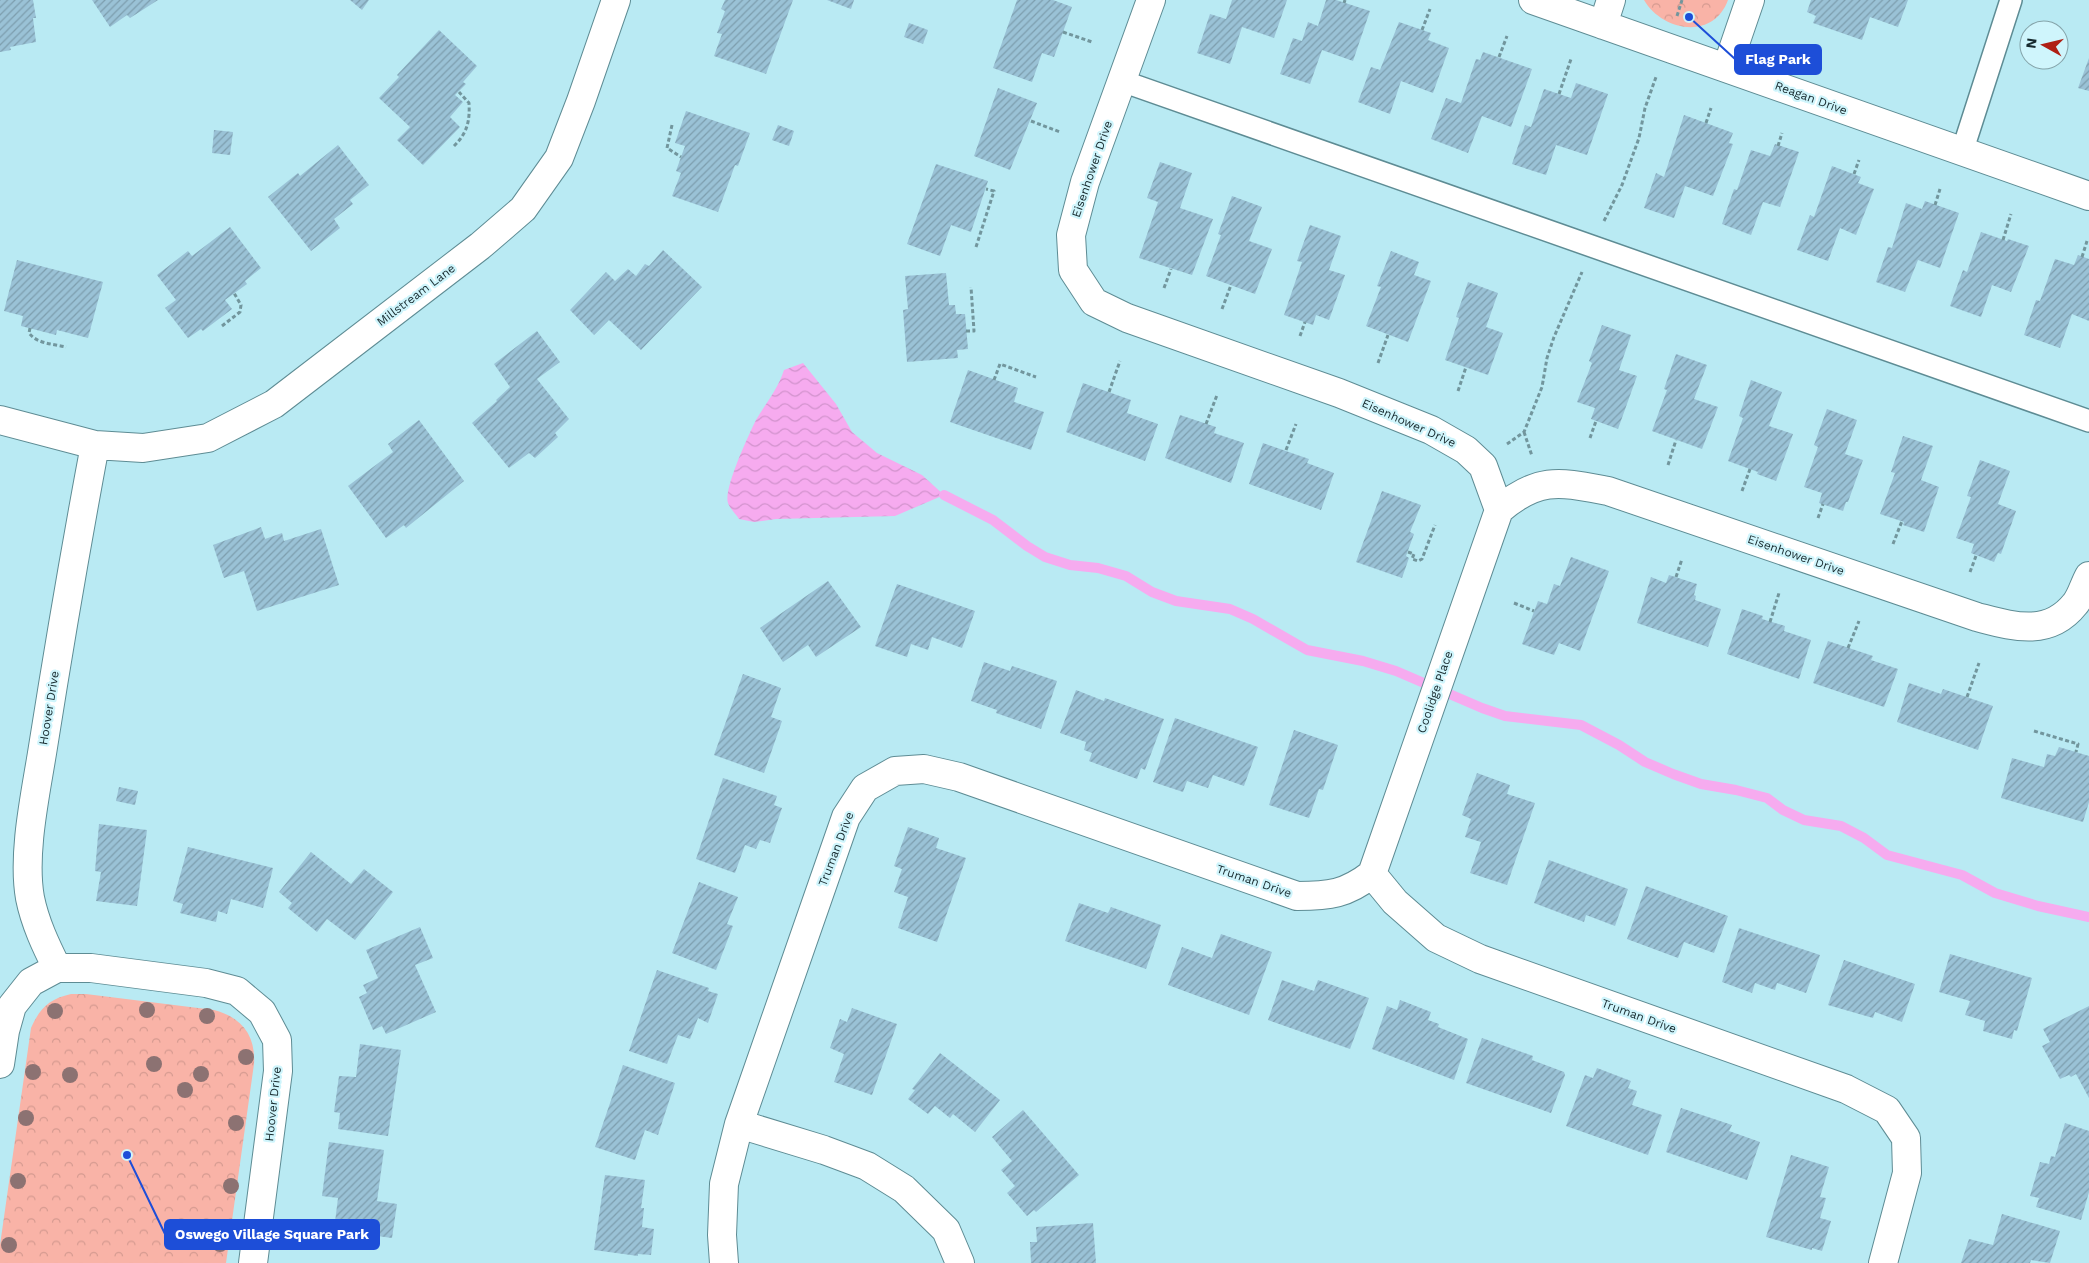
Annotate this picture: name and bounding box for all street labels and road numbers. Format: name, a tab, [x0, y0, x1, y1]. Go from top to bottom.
street label: Reagan Drive	[1773, 78, 1849, 118]
street label: Eisenhower Drive	[1069, 119, 1115, 219]
street label: Millstream Lane	[374, 261, 458, 329]
street label: Eisenhower Drive	[1360, 396, 1458, 450]
street label: Eisenhower Drive	[1746, 532, 1846, 578]
street label: Coolidge Place	[1414, 649, 1456, 735]
street label: Hoover Drive	[36, 670, 62, 746]
street label: Truman Drive	[815, 810, 857, 888]
street label: Truman Drive	[1215, 862, 1293, 900]
street label: Truman Drive	[1600, 996, 1678, 1036]
street label: Hoover Drive	[262, 1066, 284, 1142]

